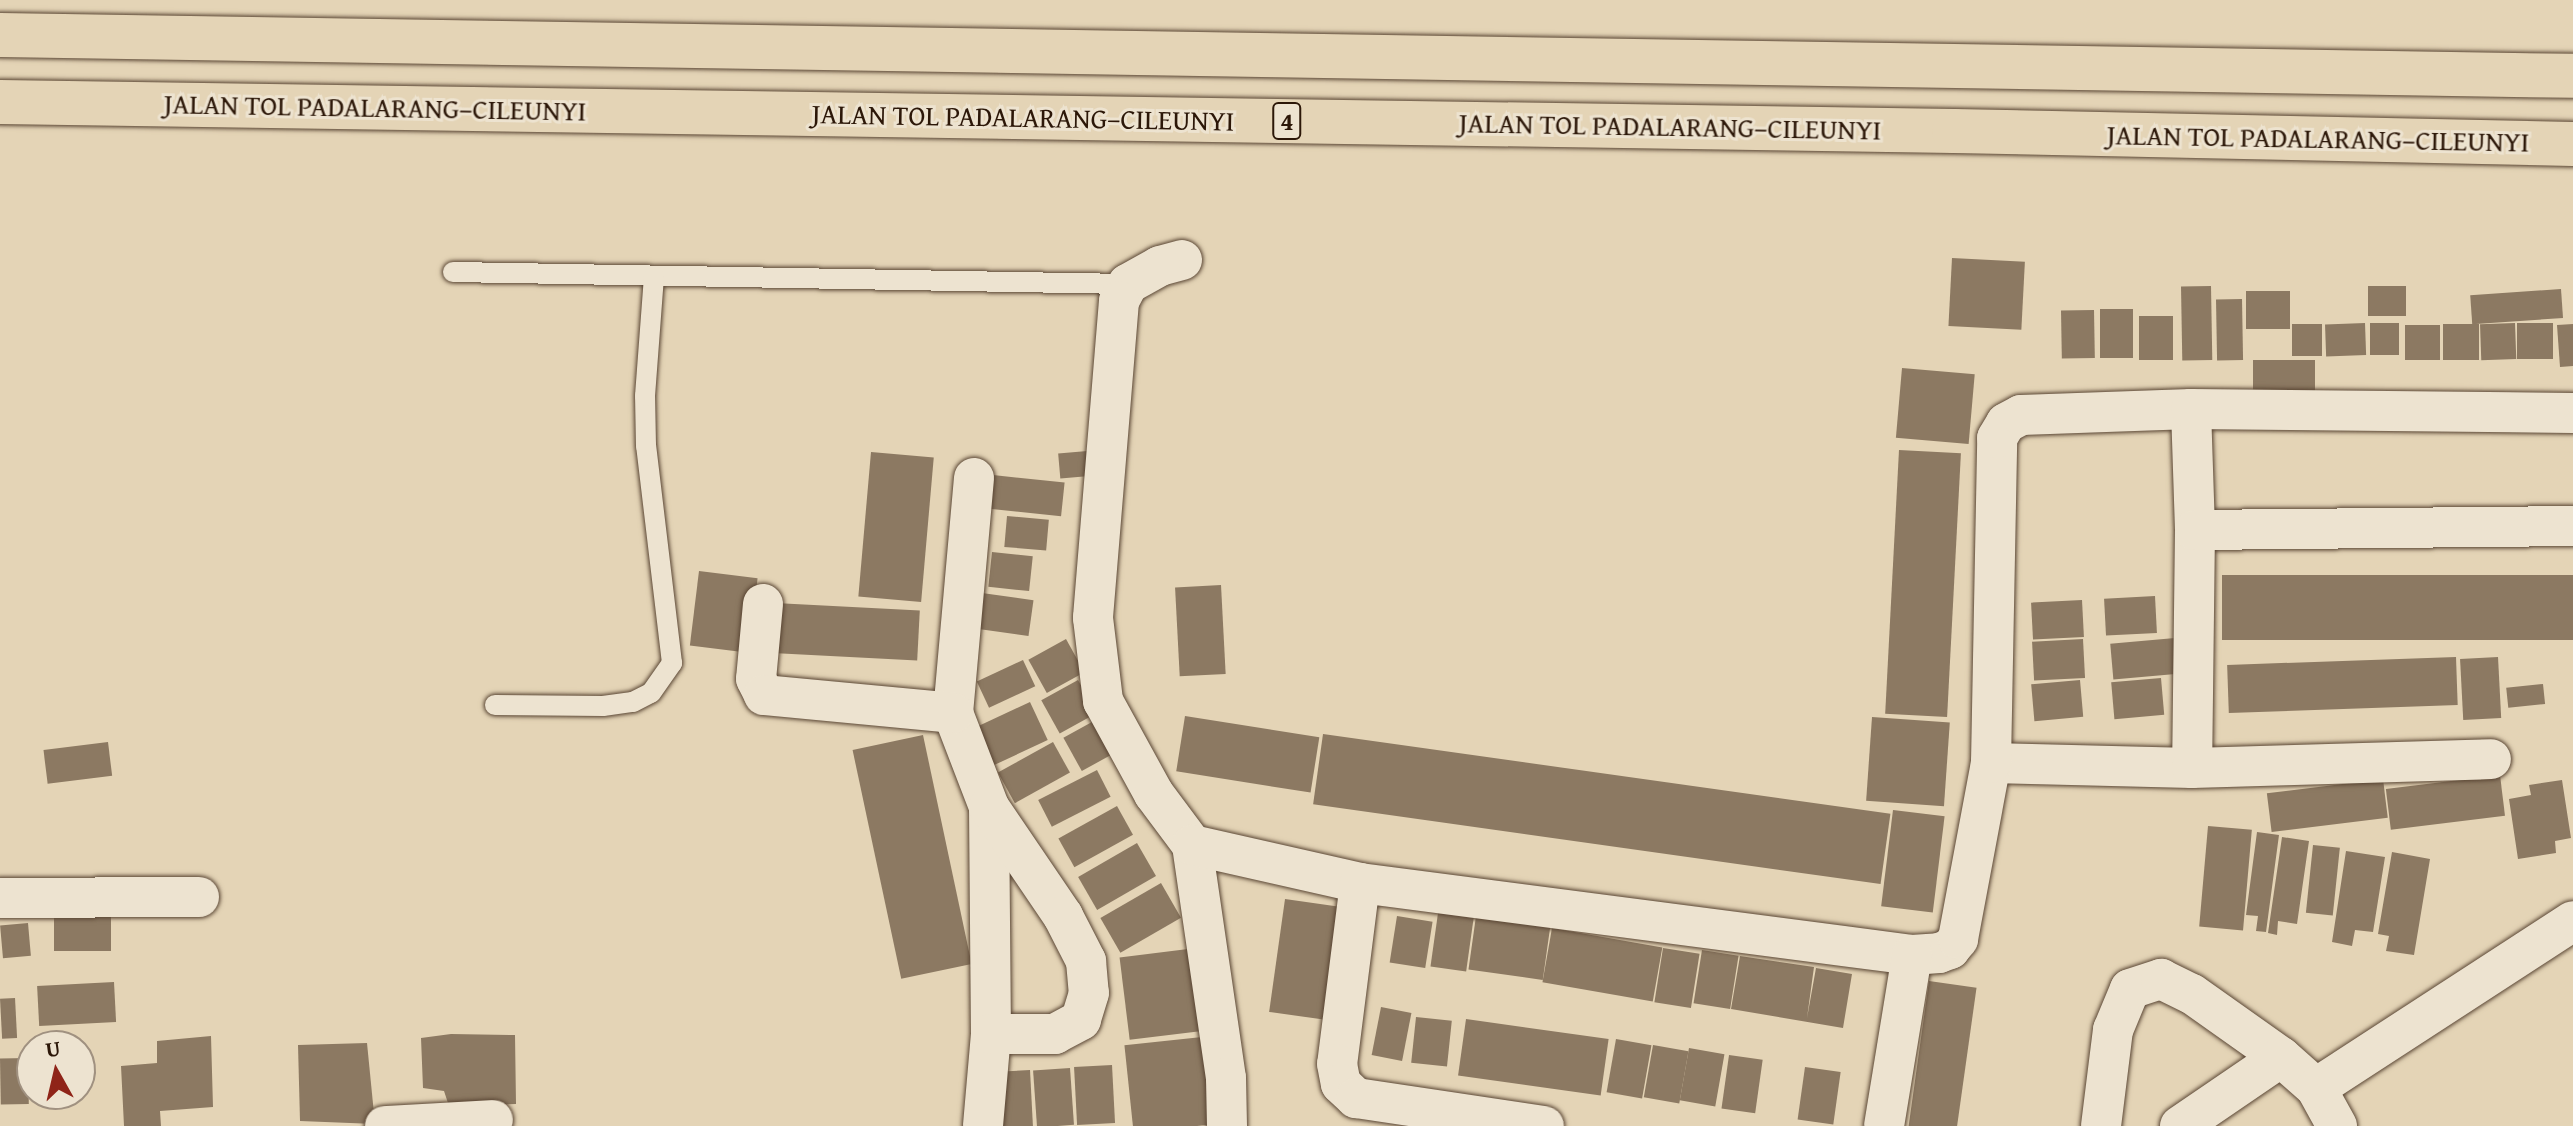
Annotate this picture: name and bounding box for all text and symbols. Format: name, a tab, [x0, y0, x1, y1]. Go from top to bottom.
street label: JALAN TOL PADALARANG–CILEUNYI	[163, 87, 587, 127]
street label: JALAN TOL PADALARANG–CILEUNYI	[811, 97, 1235, 137]
road number: 4	[1271, 99, 1303, 143]
street label: JALAN TOL PADALARANG–CILEUNYI	[1458, 106, 1882, 146]
street label: JALAN TOL PADALARANG–CILEUNYI	[2106, 118, 2530, 158]
north arrow	[16, 1030, 96, 1110]
text: U	[43, 1031, 62, 1065]

